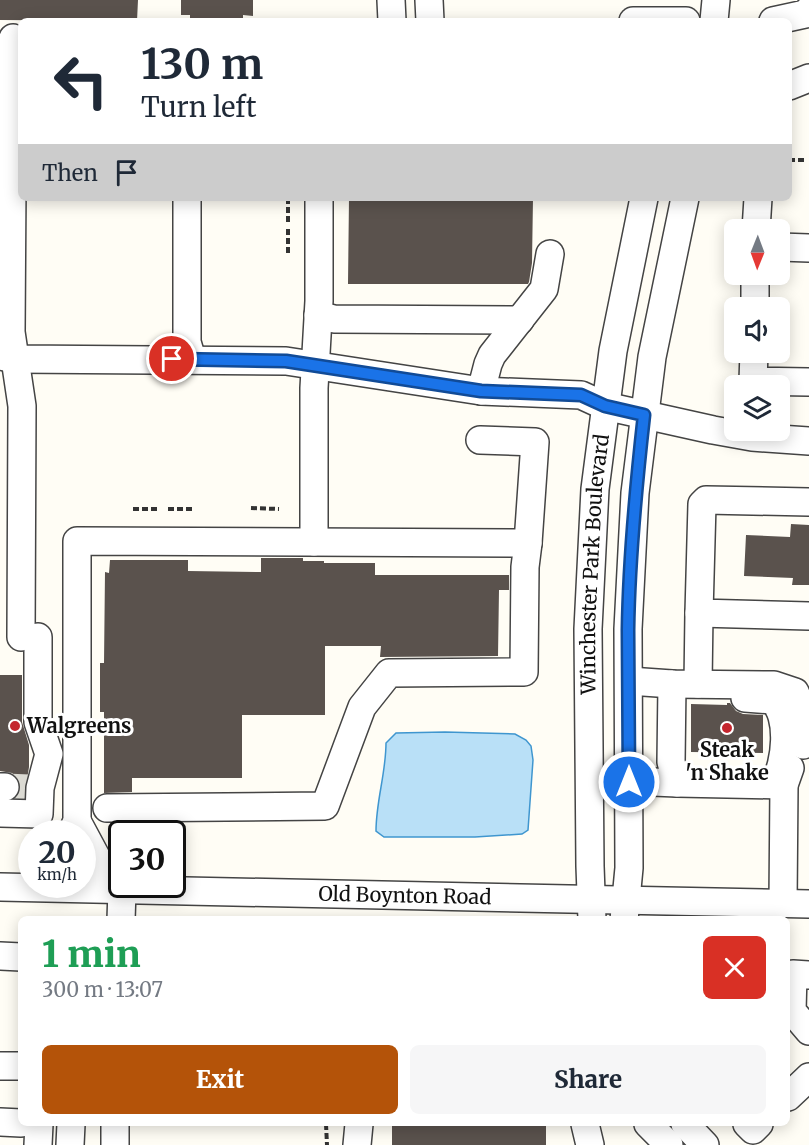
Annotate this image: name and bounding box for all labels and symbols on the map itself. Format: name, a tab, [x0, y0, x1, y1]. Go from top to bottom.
north arrow	[724, 219, 790, 285]
pin	[146, 333, 197, 384]
street label: Winchester Park Boulevard	[575, 432, 614, 696]
place label: Walgreens	[26, 713, 131, 738]
marker: Walgreens	[8, 719, 22, 733]
marker: Steak 'n Shake	[720, 721, 734, 735]
place label: Steak 'n Shake	[685, 737, 769, 785]
position arrow	[597, 750, 661, 814]
speed limit sign: 30	[108, 820, 186, 898]
street label: Old Boynton Road	[318, 881, 492, 909]

